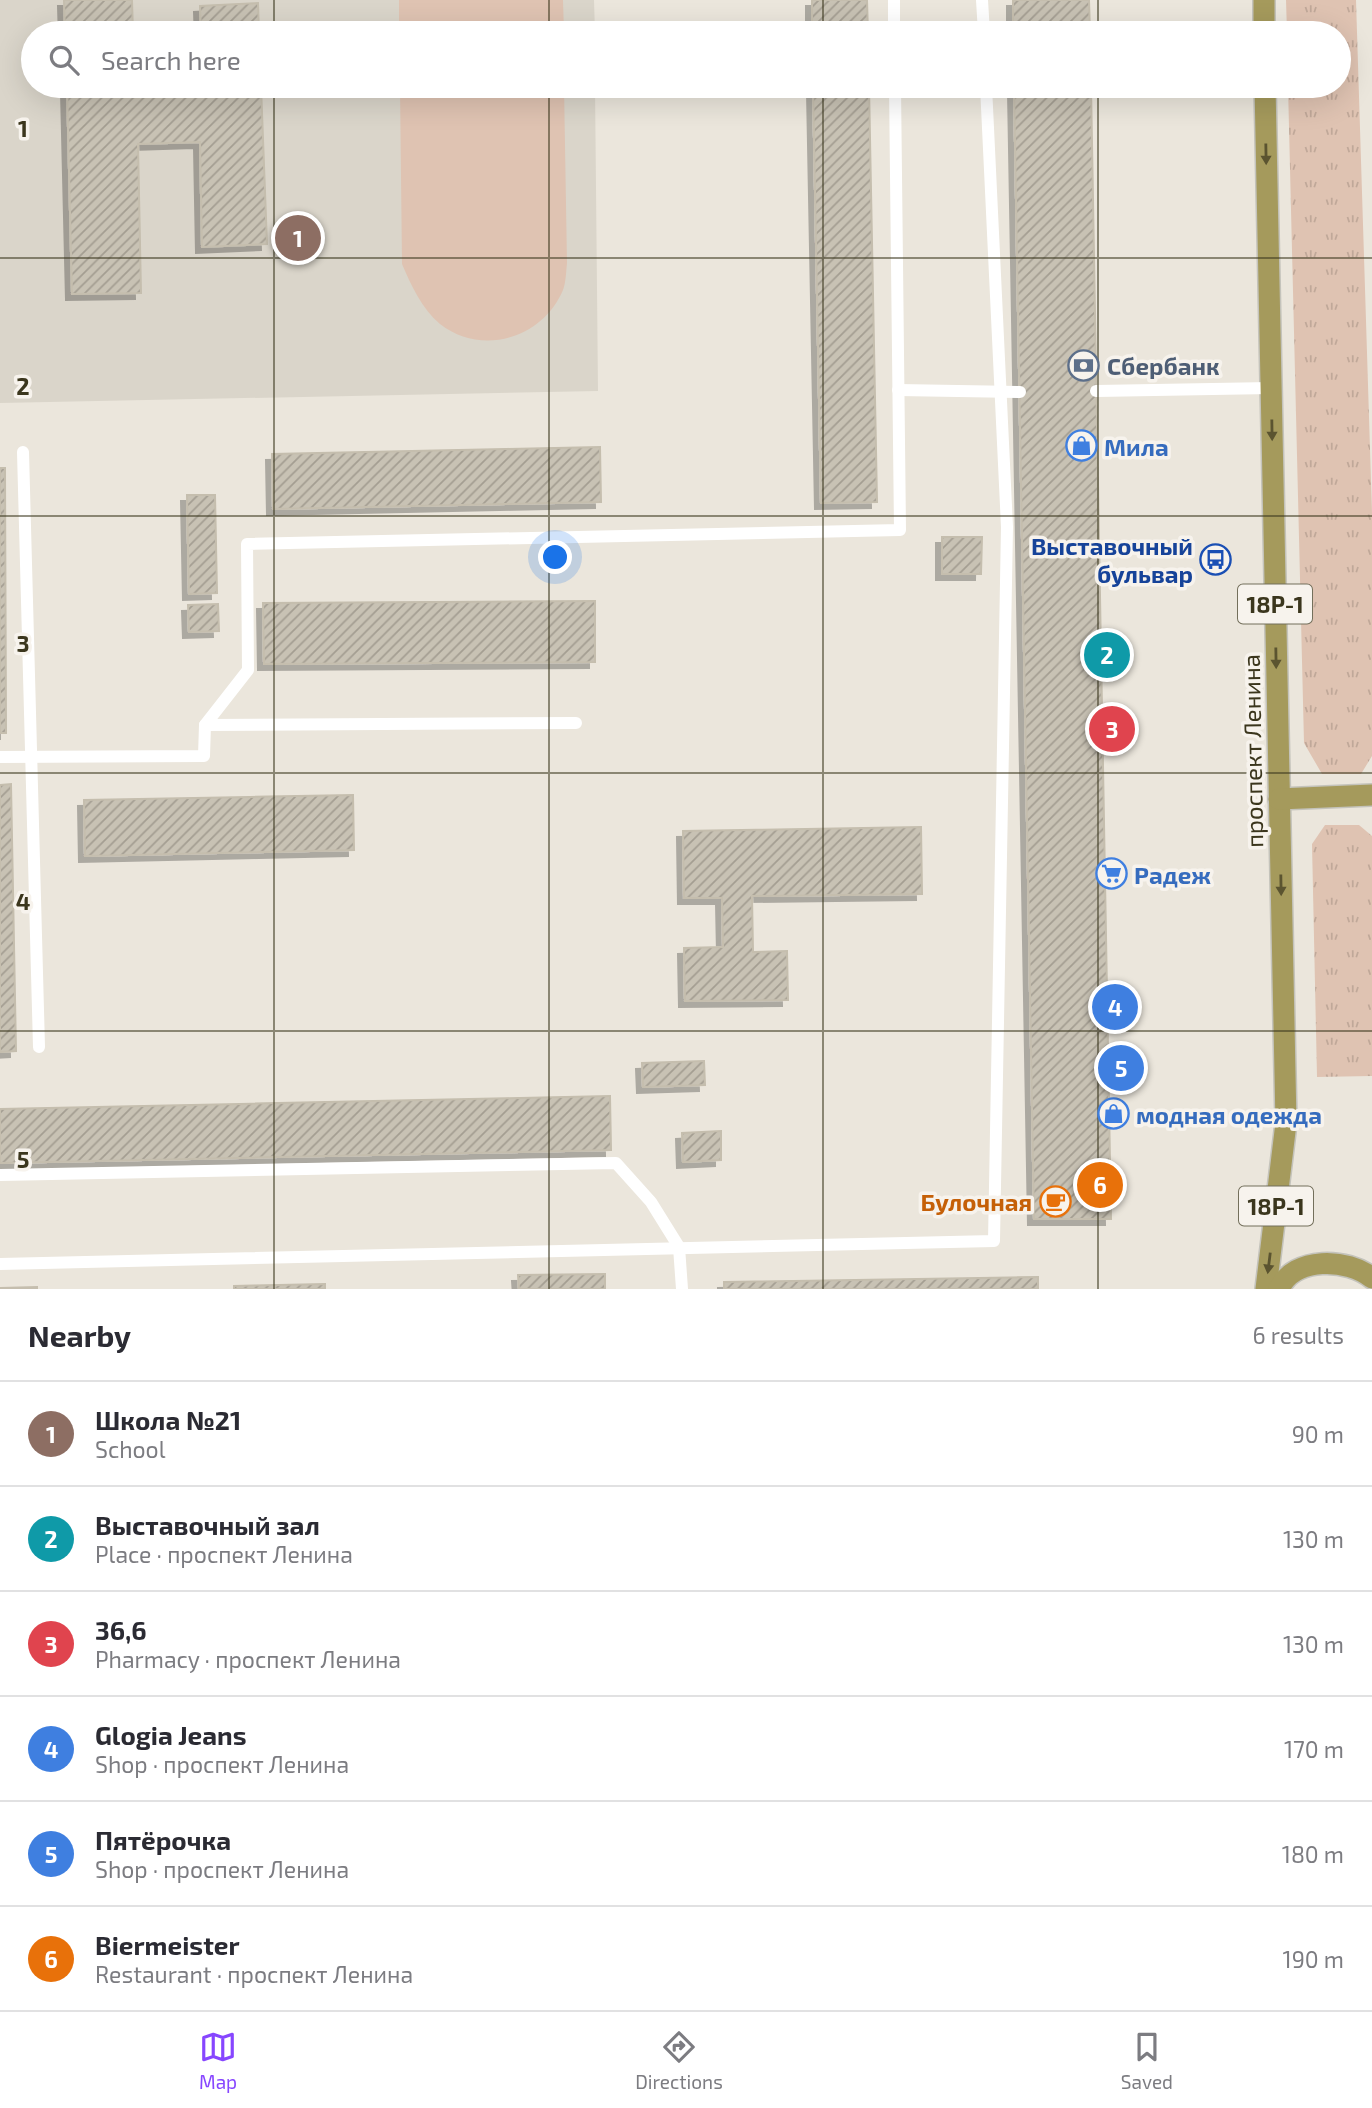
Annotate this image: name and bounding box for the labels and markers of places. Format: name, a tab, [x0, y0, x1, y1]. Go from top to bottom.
pin: 1	[275, 212, 321, 264]
bank icon: Сбербанк	[1067, 348, 1101, 382]
place label: Сбербанк	[1107, 351, 1220, 380]
shop icon: Мила	[1064, 429, 1098, 463]
place label: Мила	[1104, 432, 1169, 461]
place label: Выставочный бульвар	[1031, 531, 1193, 588]
bus stop icon: Выставочный бульвар	[1199, 542, 1233, 576]
pin: 2	[1084, 629, 1130, 681]
pin: 3	[1089, 703, 1135, 755]
supermarket icon: Радеж	[1094, 857, 1128, 891]
place label: Радеж	[1134, 860, 1211, 889]
pin: 4	[1092, 981, 1138, 1033]
pin: 5	[1098, 1042, 1144, 1094]
shop icon: модная одежда	[1096, 1097, 1130, 1131]
place label: модная одежда	[1136, 1100, 1322, 1129]
pin: 6	[1077, 1159, 1123, 1211]
cafe icon: Булочная	[1038, 1184, 1072, 1218]
place label: Булочная	[921, 1187, 1032, 1216]

